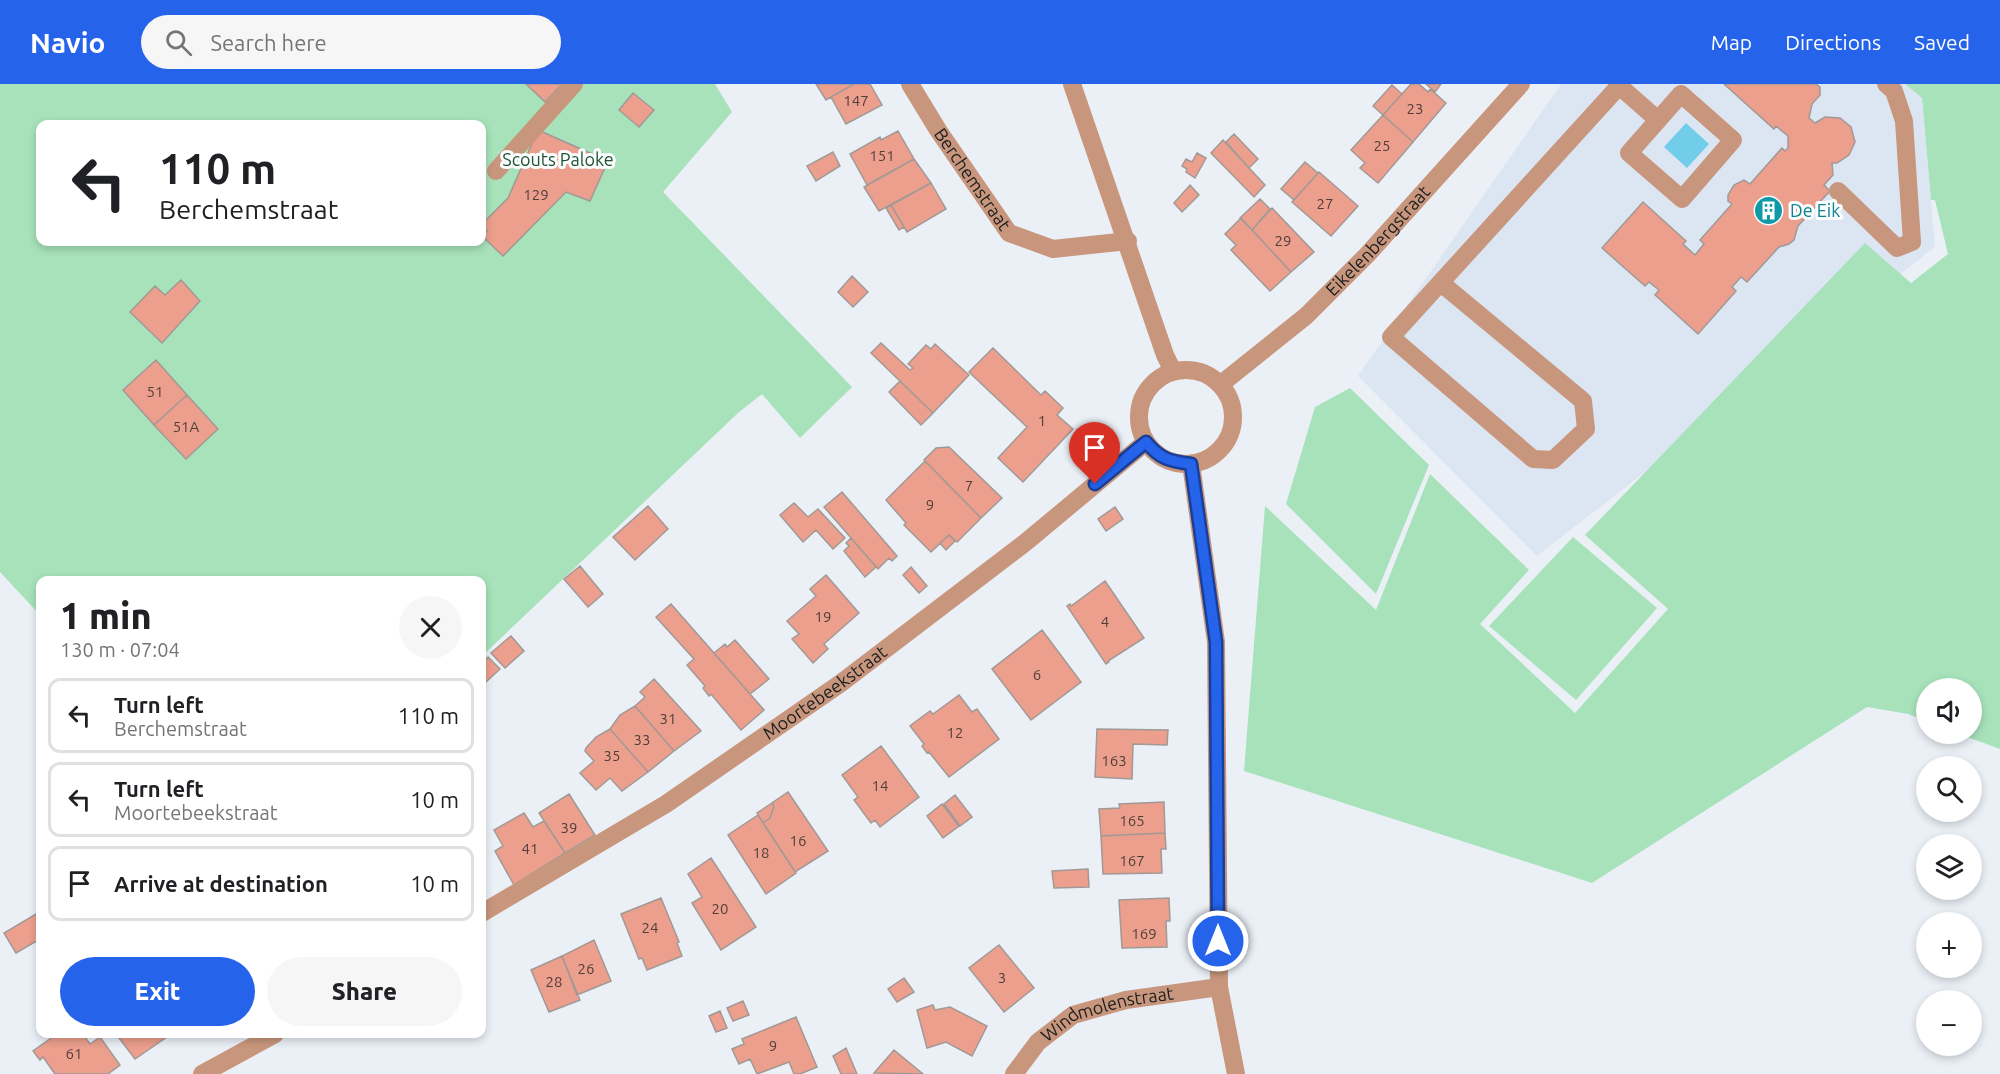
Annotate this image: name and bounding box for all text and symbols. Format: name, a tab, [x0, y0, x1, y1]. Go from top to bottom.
search box	[141, 15, 561, 69]
icon: search	[162, 26, 195, 59]
text: Navio	[30, 27, 105, 58]
text: Search here	[210, 30, 327, 55]
text: Map	[1711, 30, 1752, 54]
text: Directions	[1785, 30, 1881, 54]
text: Saved	[1914, 30, 1970, 54]
house number: 147	[843, 92, 869, 109]
house number: 23	[1407, 100, 1423, 117]
street label: Berchemstraat	[931, 124, 1015, 234]
house number: 25	[1374, 137, 1390, 154]
icon: left	[60, 144, 138, 222]
text: 110 m	[159, 145, 276, 192]
house number: 151	[869, 147, 895, 164]
park label: Scouts Paloke	[502, 149, 614, 169]
street label: Eikelenbergstraat	[1321, 181, 1434, 299]
house number: 129	[523, 186, 549, 203]
text: Berchemstraat	[159, 194, 338, 224]
house number: 27	[1317, 195, 1333, 212]
building icon: De Eik	[1753, 195, 1785, 227]
place label: De Eik	[1790, 200, 1840, 220]
house number: 29	[1275, 232, 1291, 249]
house number: 51	[147, 383, 163, 400]
house number: 1	[1038, 412, 1046, 429]
house number: 51A	[173, 418, 200, 435]
pin	[1069, 422, 1120, 484]
icon: arrive	[1078, 431, 1111, 464]
house number: 7	[965, 477, 973, 494]
house number: 9	[926, 496, 934, 513]
text: 1 min	[60, 595, 152, 636]
button: close	[399, 596, 462, 659]
house number: 19	[815, 608, 831, 625]
house number: 4	[1101, 613, 1109, 630]
text: 130 m · 07:04	[60, 638, 180, 661]
street label: Moortebeekstraat	[759, 641, 890, 743]
house number: 6	[1033, 666, 1041, 683]
map controls	[1916, 678, 1982, 1056]
button: sound	[1916, 678, 1982, 744]
text: Turn left	[114, 692, 204, 717]
icon: left	[63, 699, 96, 732]
text: 110 m	[398, 703, 459, 728]
house number: 31	[660, 710, 676, 727]
text: Berchemstraat	[114, 717, 247, 740]
house number: 12	[947, 724, 963, 741]
house number: 33	[634, 731, 650, 748]
house number: 35	[604, 747, 620, 764]
house number: 163	[1101, 752, 1127, 769]
button: search	[1916, 756, 1982, 822]
text: Turn left	[114, 776, 204, 801]
house number: 14	[872, 777, 888, 794]
icon: left	[63, 783, 96, 816]
text: 10 m	[410, 787, 459, 812]
text: Moortebeekstraat	[114, 801, 278, 824]
house number: 165	[1119, 812, 1145, 829]
house number: 39	[561, 819, 577, 836]
house number: 16	[790, 832, 806, 849]
button: layers	[1916, 834, 1982, 900]
house number: 41	[522, 840, 538, 857]
house number: 18	[753, 844, 769, 861]
house number: 167	[1119, 852, 1145, 869]
icon: arrive	[63, 867, 96, 900]
text: Arrive at destination	[114, 871, 328, 896]
text: 10 m	[410, 871, 459, 896]
house number: 20	[712, 900, 728, 917]
position arrow	[1186, 909, 1250, 973]
button: +	[1916, 912, 1982, 978]
house number: 24	[642, 919, 658, 936]
house number: 169	[1131, 925, 1157, 942]
button: Exit	[60, 957, 255, 1026]
button: Share	[267, 957, 462, 1026]
house number: 26	[578, 960, 594, 977]
house number: 3	[998, 969, 1006, 986]
house number: 28	[546, 973, 562, 990]
street label: Windmolenstraat	[1037, 982, 1175, 1045]
button: −	[1916, 990, 1982, 1056]
house number: 9	[769, 1037, 777, 1054]
house number: 61	[66, 1045, 82, 1062]

